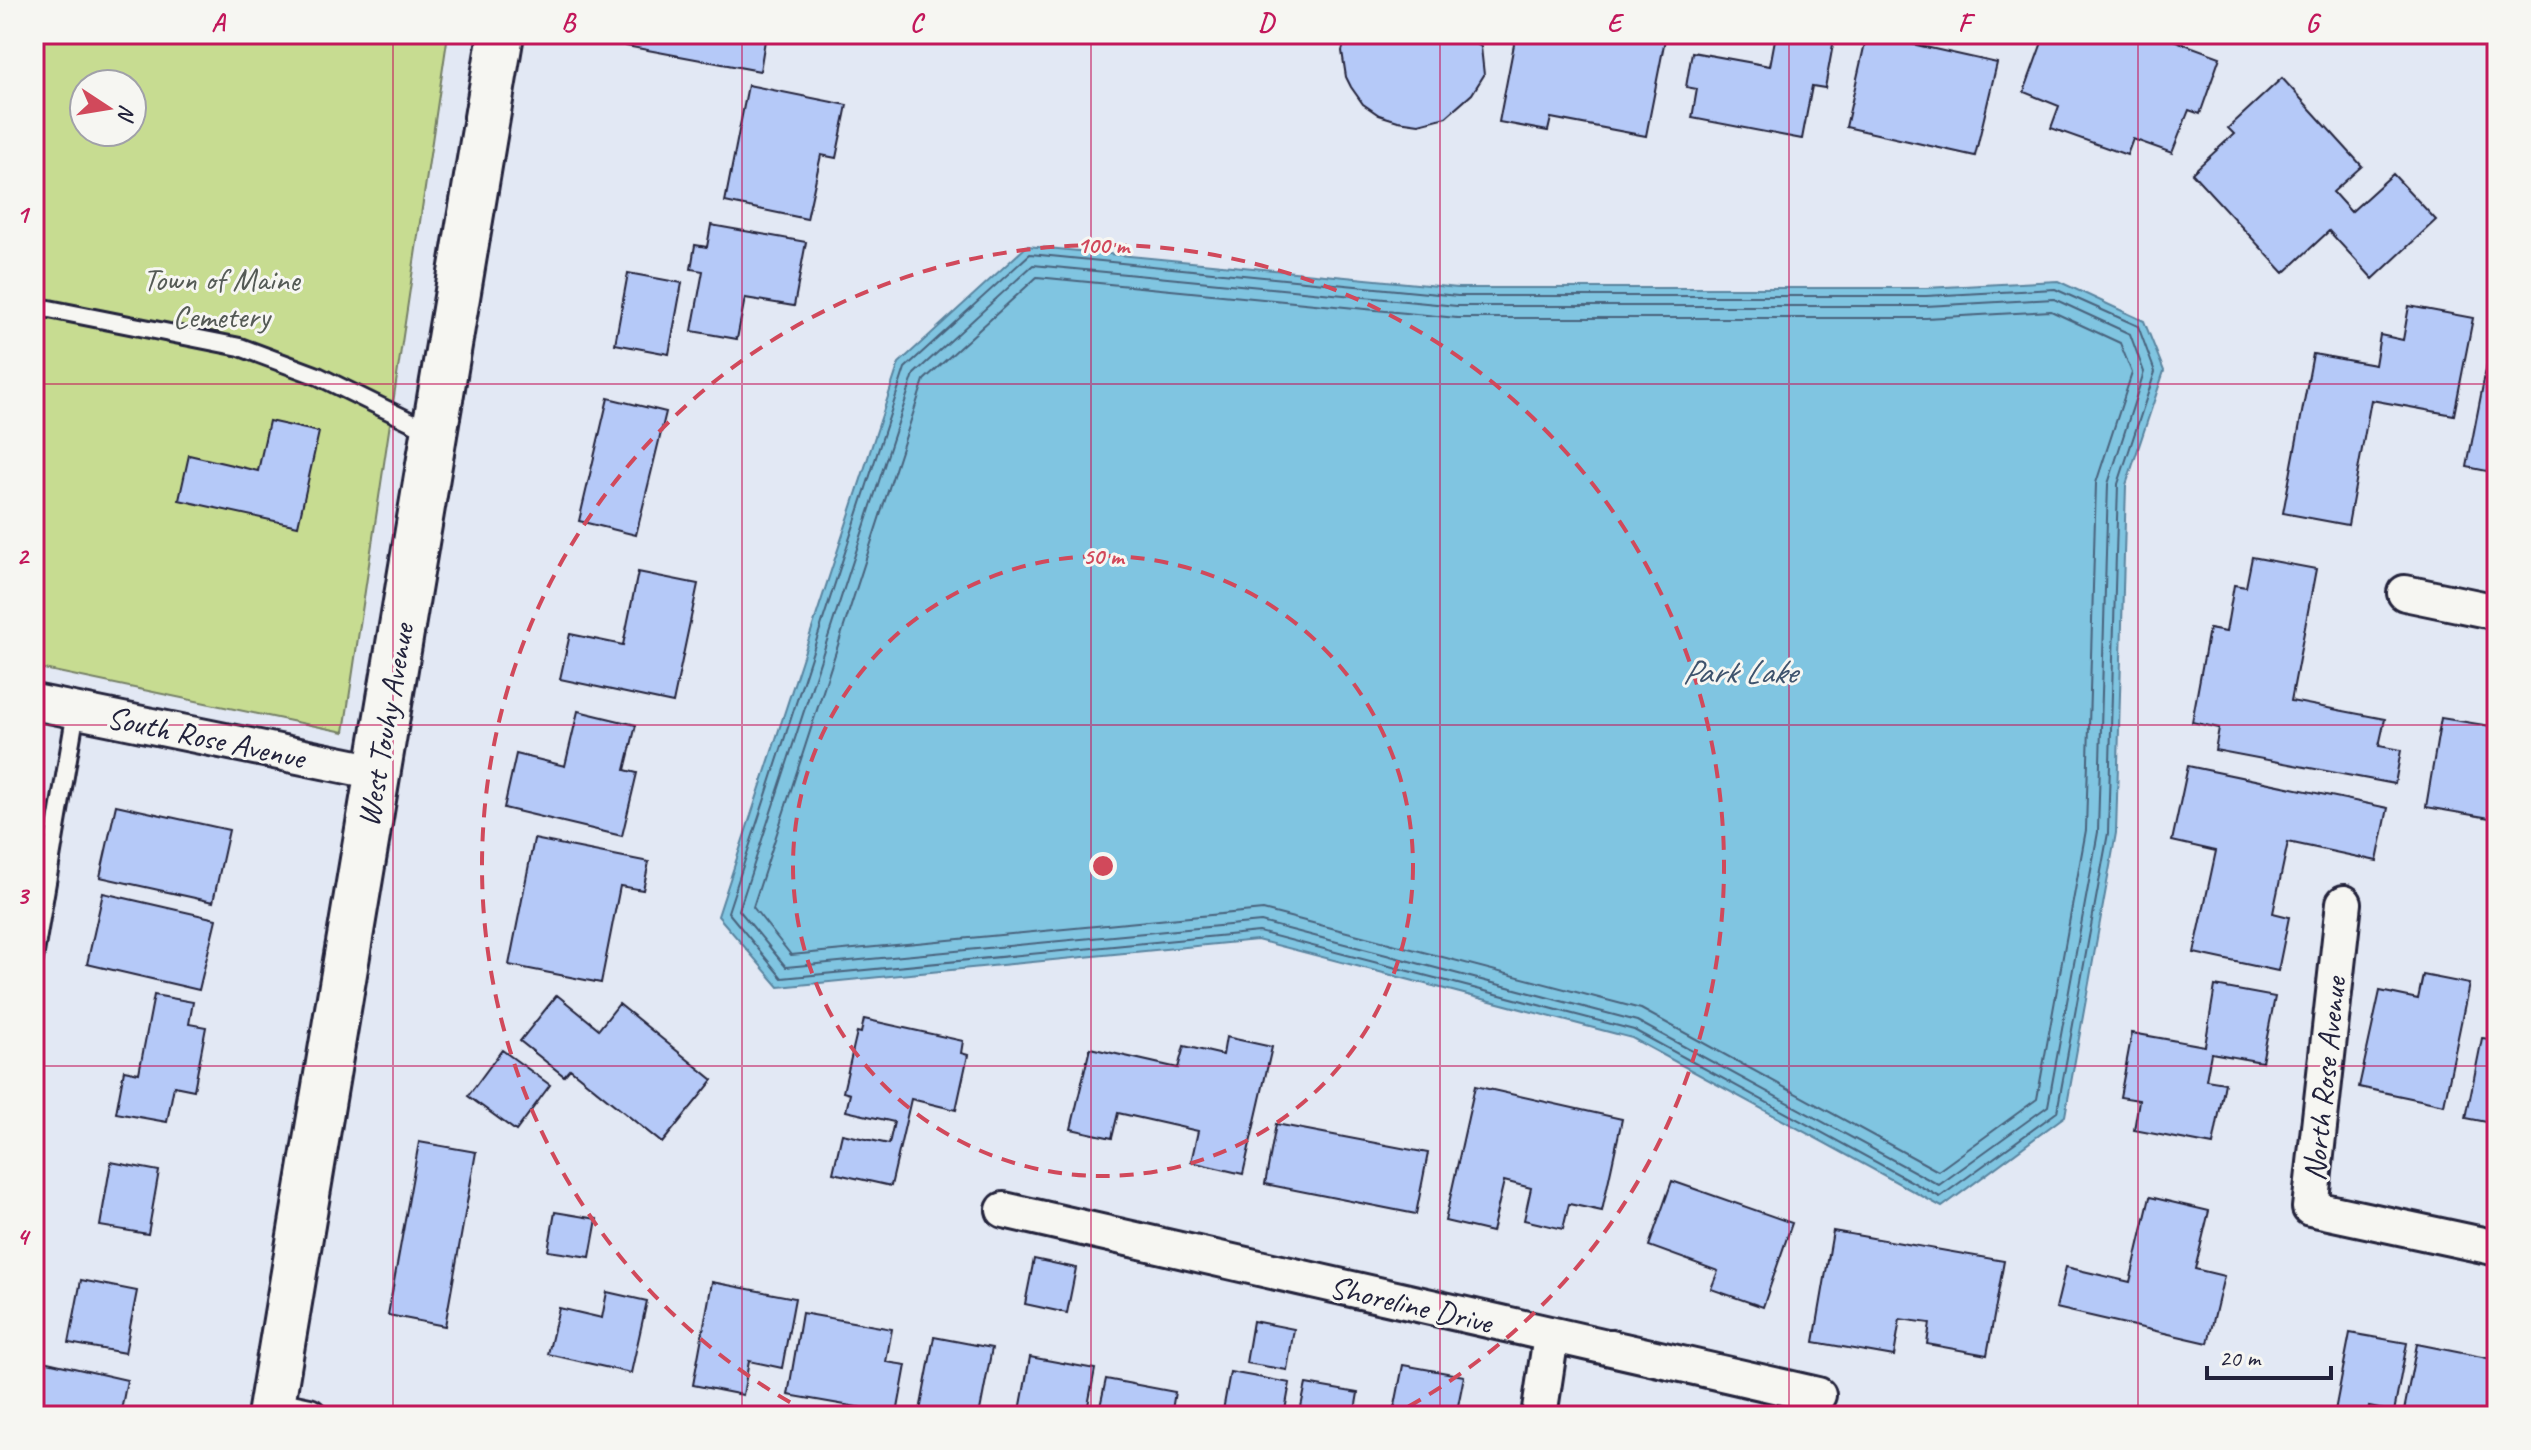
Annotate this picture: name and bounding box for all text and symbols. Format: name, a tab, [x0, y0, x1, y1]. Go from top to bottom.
text: A	[211, 6, 226, 39]
text: B	[561, 6, 577, 39]
text: C	[910, 6, 926, 39]
text: D	[1258, 6, 1276, 39]
text: E	[1607, 6, 1625, 39]
text: F	[1958, 6, 1976, 39]
text: G	[2306, 6, 2322, 39]
north arrow	[68, 68, 148, 148]
text: N	[111, 102, 142, 125]
text: 1	[16, 198, 31, 231]
text: 100 m	[1077, 230, 1131, 260]
park label: Town of Maine Cemetery	[143, 259, 302, 337]
text: 2	[16, 539, 30, 572]
text: 50 m	[1083, 541, 1126, 571]
street label: West Touhy Avenue	[347, 618, 424, 830]
water label: Park Lake	[1682, 650, 1801, 693]
street label: South Rose Avenue	[103, 697, 311, 779]
centre of rings	[1089, 852, 1117, 880]
text: 3	[16, 879, 30, 912]
street label: North Rose Avenue	[2293, 972, 2356, 1183]
text: 4	[16, 1220, 31, 1253]
street label: Shoreline Drive	[1326, 1266, 1499, 1344]
scale bar	[2207, 1330, 2331, 1380]
text: 20 m	[2219, 1343, 2262, 1373]

